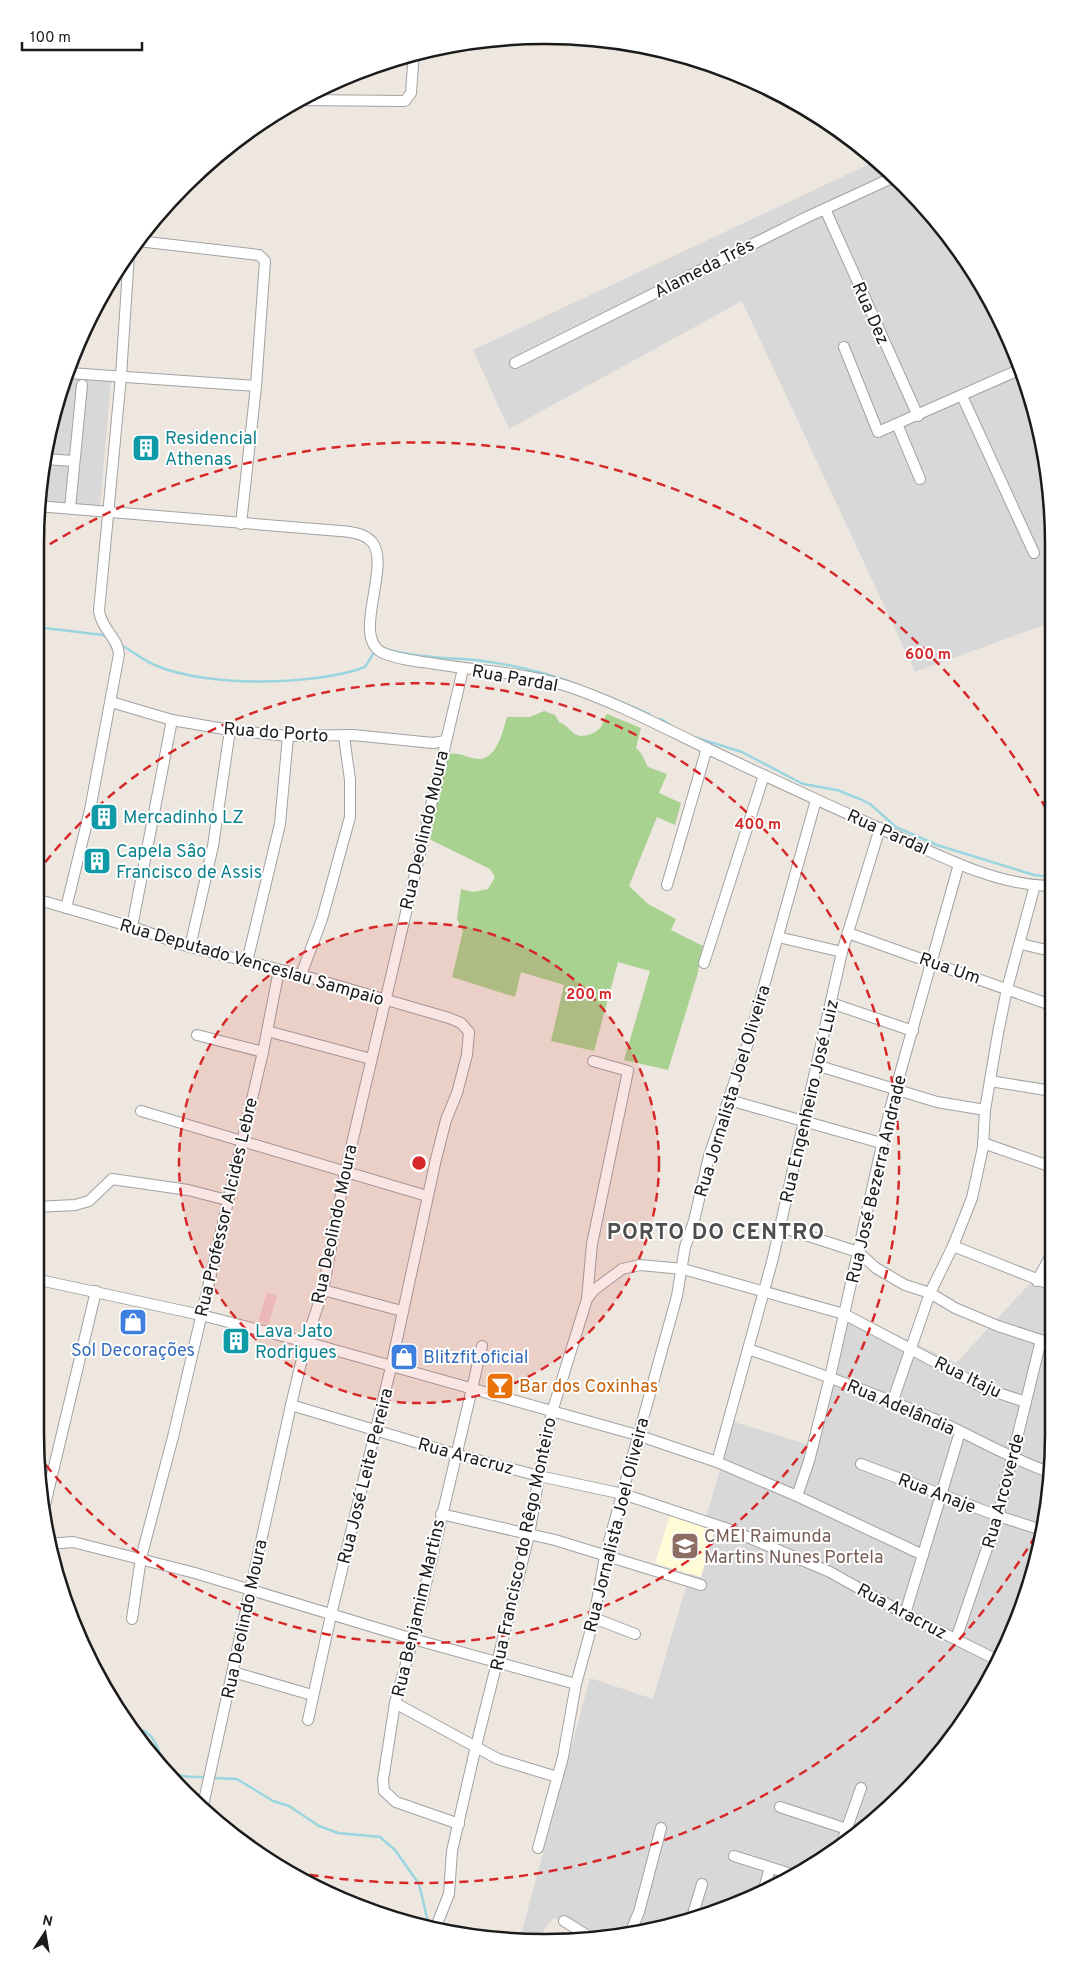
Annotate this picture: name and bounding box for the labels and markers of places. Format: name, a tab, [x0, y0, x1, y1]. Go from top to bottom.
place label: Residencial Athenas	[165, 428, 257, 472]
building icon: Residencial Athenas	[131, 433, 161, 463]
building icon: Mercadinho LZ	[89, 802, 119, 832]
place label: Mercadinho LZ	[123, 807, 244, 830]
place label: Capela Sâo Francisco de Assis	[116, 841, 262, 885]
building icon: Capela Sâo Francisco de Assis	[82, 846, 112, 876]
centre of rings	[410, 1154, 428, 1172]
shop icon: Sol Decorações	[118, 1307, 148, 1337]
place label: Lava Jato Rodrigues	[255, 1321, 337, 1365]
building icon: Lava Jato Rodrigues	[221, 1326, 251, 1356]
place label: Sol Decorações	[71, 1340, 195, 1363]
shop icon: Blitzfit.oficial	[389, 1342, 419, 1372]
place label: Blitzfit.oficial	[423, 1347, 528, 1370]
bar icon: Bar dos Coxinhas	[485, 1371, 515, 1401]
place label: Bar dos Coxinhas	[519, 1376, 658, 1399]
place label: CMEI Raimunda Martins Nunes Portela	[704, 1526, 883, 1570]
school or university icon: CMEI Raimunda Martins Nunes Portela	[670, 1531, 700, 1561]

